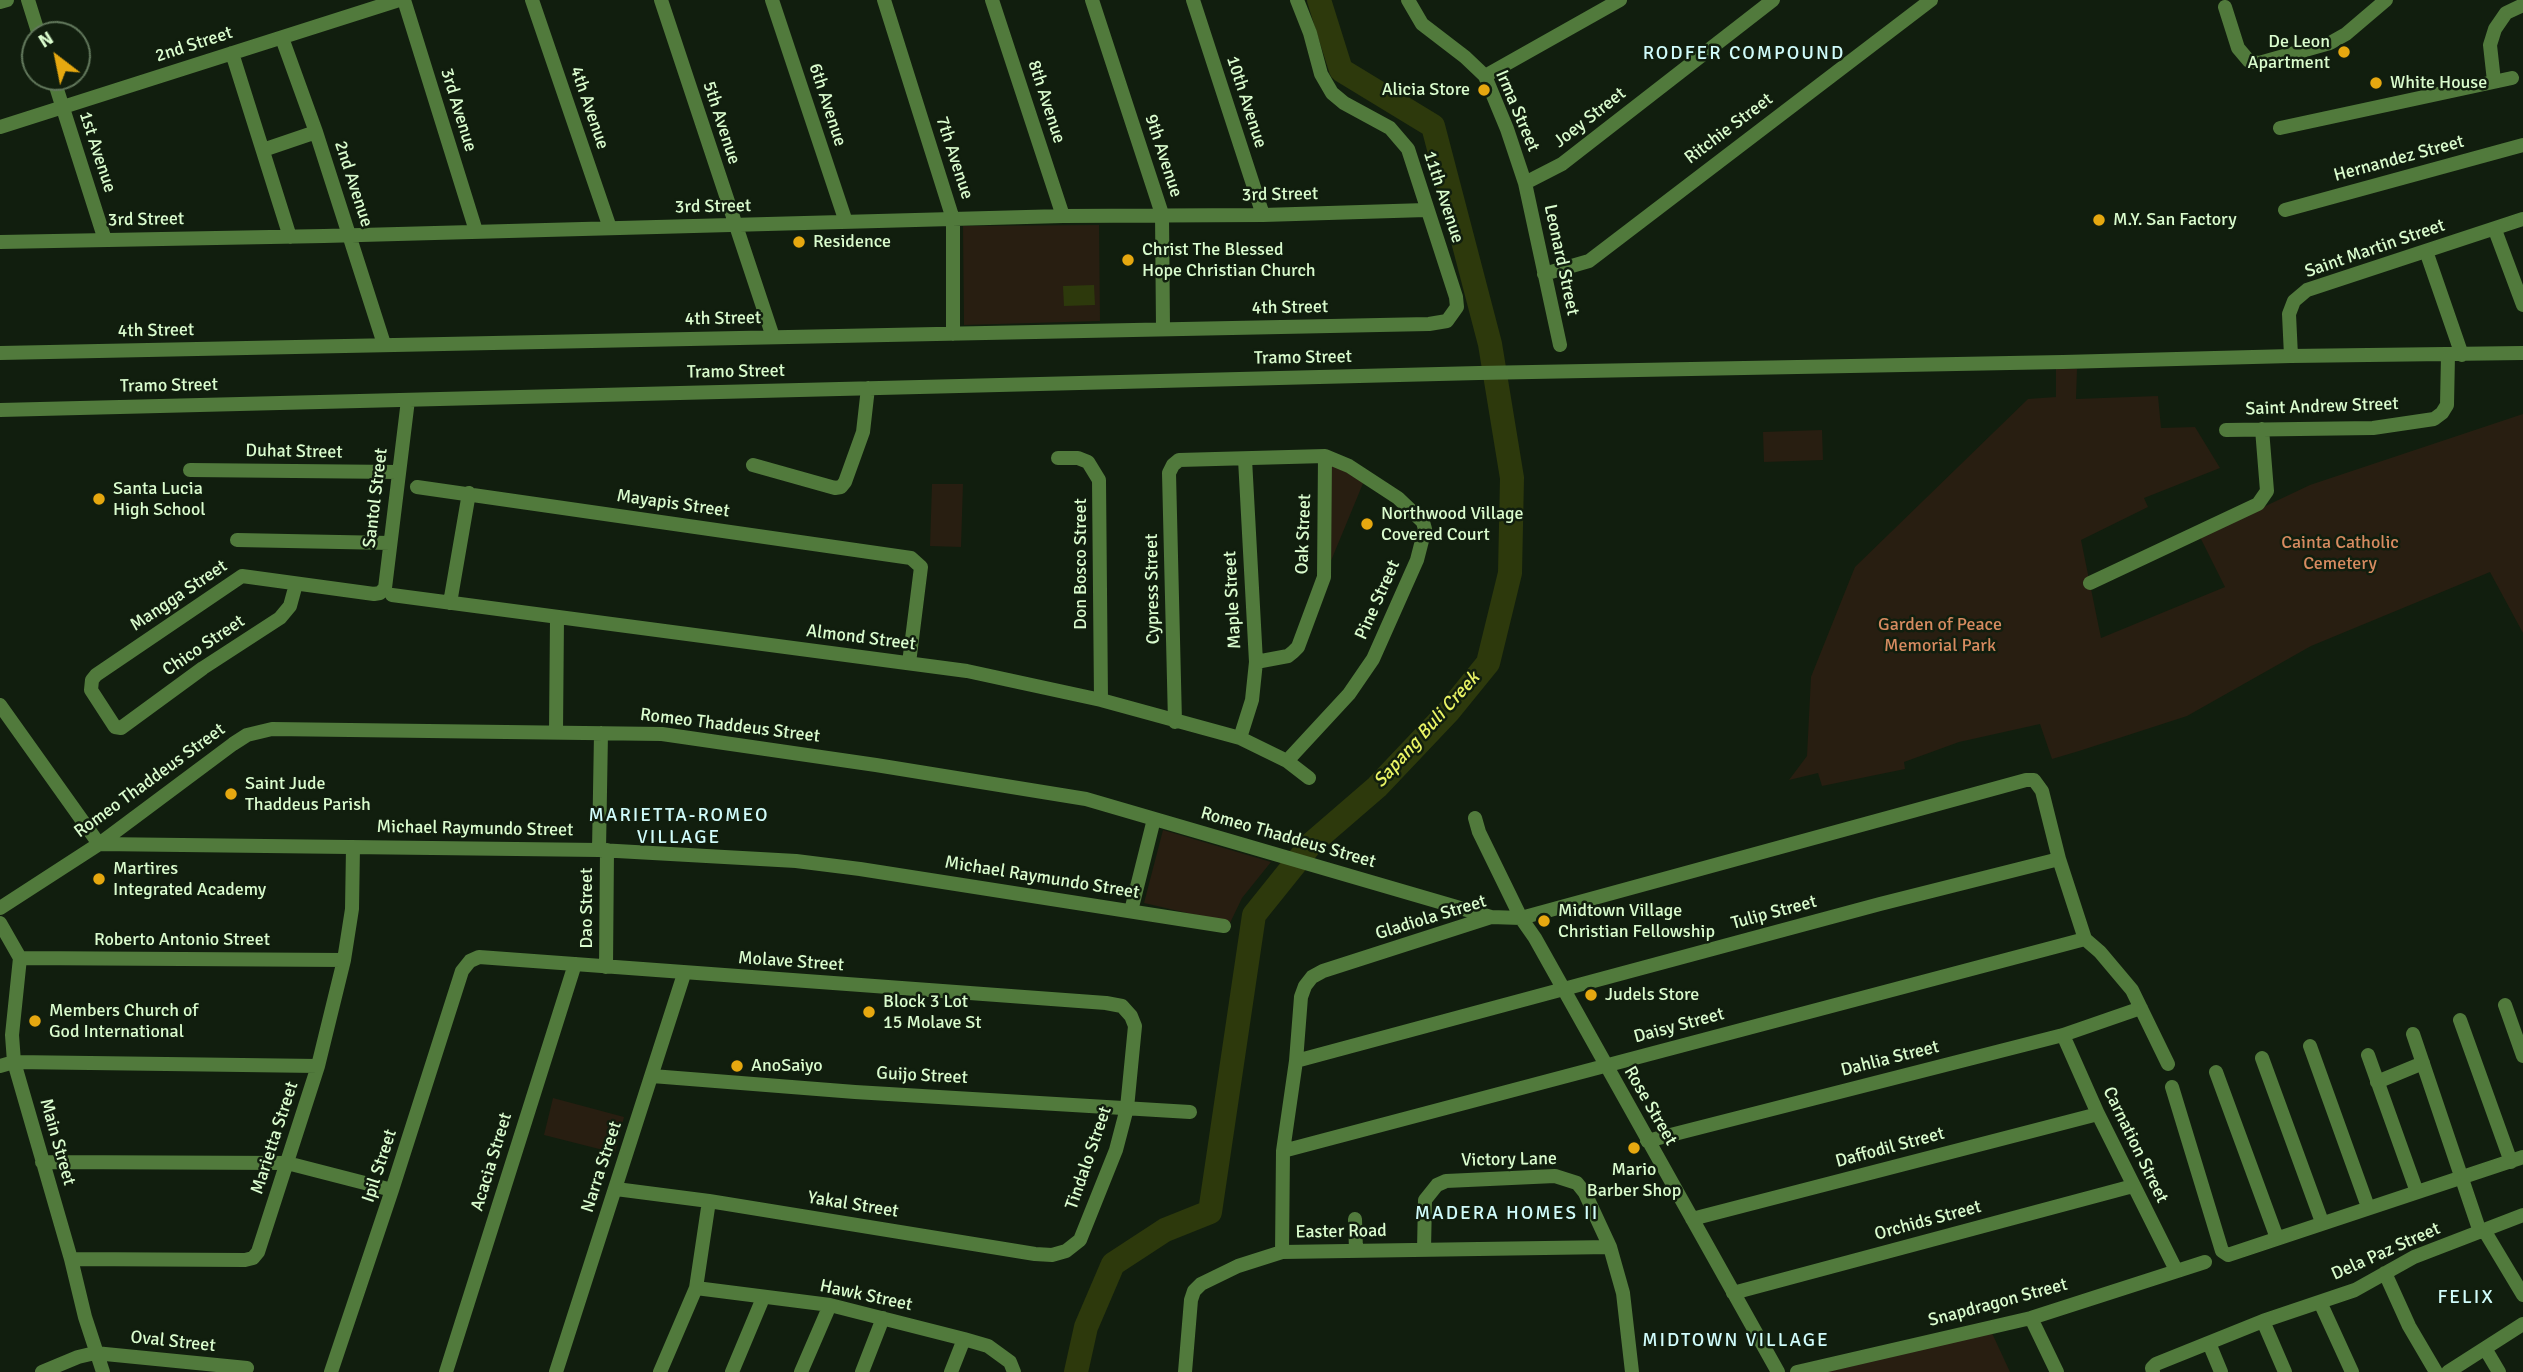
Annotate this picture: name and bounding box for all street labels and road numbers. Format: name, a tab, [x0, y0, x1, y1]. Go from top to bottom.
street label: 2nd Street	[153, 22, 235, 68]
street label: 10th Avenue	[1221, 53, 1271, 151]
street label: 8th Avenue	[1022, 58, 1070, 146]
street label: 6th Avenue	[803, 61, 851, 149]
street label: 4th Avenue	[565, 64, 613, 152]
street label: 3rd Avenue	[435, 66, 481, 154]
street label: Irma Street	[1490, 67, 1544, 155]
street label: 5th Avenue	[697, 79, 745, 167]
street label: Joey Street	[1550, 83, 1630, 153]
street label: Ritchie Street	[1681, 89, 1777, 169]
street label: 1st Avenue	[74, 109, 120, 195]
street label: 9th Avenue	[1139, 112, 1187, 200]
street label: 7th Avenue	[930, 114, 978, 202]
street label: Hernandez Street	[2331, 131, 2467, 187]
street label: 2nd Avenue	[329, 138, 377, 230]
street label: 11th Avenue	[1418, 148, 1468, 246]
street label: 3rd Street	[1242, 184, 1318, 206]
street label: 3rd Street	[675, 196, 751, 218]
street label: Leonard Street	[1539, 202, 1583, 318]
street label: 3rd Street	[108, 209, 184, 231]
street label: Saint Martin Street	[2302, 215, 2448, 283]
street label: 4th Street	[1251, 297, 1329, 319]
street label: 4th Street	[684, 308, 762, 330]
street label: 4th Street	[117, 320, 195, 342]
street label: Tramo Street	[1254, 346, 1352, 370]
street label: Tramo Street	[687, 360, 785, 384]
street label: Tramo Street	[120, 374, 218, 398]
street label: Saint Andrew Street	[2245, 394, 2399, 420]
street label: Duhat Street	[245, 440, 343, 464]
street label: Santol Street	[359, 447, 393, 549]
street label: Mayapis Street	[615, 485, 731, 523]
street label: Oak Street	[1292, 493, 1316, 575]
street label: Don Bosco Street	[1070, 498, 1092, 630]
street label: Cypress Street	[1141, 533, 1165, 645]
street label: Maple Street	[1220, 550, 1246, 650]
street label: Mangga Street	[126, 556, 232, 636]
street label: Pine Street	[1351, 557, 1405, 643]
street label: Chico Street	[159, 611, 249, 681]
street label: Almond Street	[805, 621, 917, 655]
street label: Romeo Thaddeus Street	[639, 704, 821, 748]
street label: Romeo Thaddeus Street	[70, 719, 230, 843]
street label: Romeo Thaddeus Street	[1198, 803, 1378, 873]
street label: Michael Raymundo Street	[376, 816, 574, 842]
street label: Michael Raymundo Street	[943, 852, 1141, 904]
street label: Dao Street	[576, 868, 598, 948]
street label: Gladiola Street	[1373, 891, 1489, 945]
street label: Tulip Street	[1729, 891, 1819, 935]
street label: Roberto Antonio Street	[94, 929, 270, 951]
street label: Molave Street	[737, 948, 845, 976]
street label: Daisy Street	[1631, 1004, 1727, 1048]
street label: Dahlia Street	[1839, 1036, 1941, 1082]
street label: Guijo Street	[876, 1063, 968, 1089]
street label: Rose Street	[1619, 1063, 1681, 1149]
street label: Marietta Street	[247, 1079, 303, 1197]
street label: Carnation Street	[2098, 1083, 2172, 1207]
street label: Main Street	[34, 1096, 80, 1188]
street label: Tindalo Street	[1061, 1104, 1117, 1212]
street label: Acacia Street	[467, 1110, 517, 1214]
street label: Narra Street	[577, 1119, 627, 1215]
street label: Daffodil Street	[1833, 1123, 1947, 1173]
street label: Ipil Street	[358, 1127, 402, 1205]
street label: Victory Lane	[1461, 1148, 1557, 1172]
street label: Yakal Street	[806, 1187, 900, 1223]
street label: Orchids Street	[1872, 1196, 1984, 1246]
street label: Dela Paz Street	[2328, 1218, 2444, 1286]
street label: Easter Road	[1295, 1220, 1387, 1244]
street label: Snapdragon Street	[1926, 1274, 2070, 1332]
street label: Hawk Street	[818, 1276, 914, 1316]
street label: Oval Street	[129, 1327, 217, 1357]

